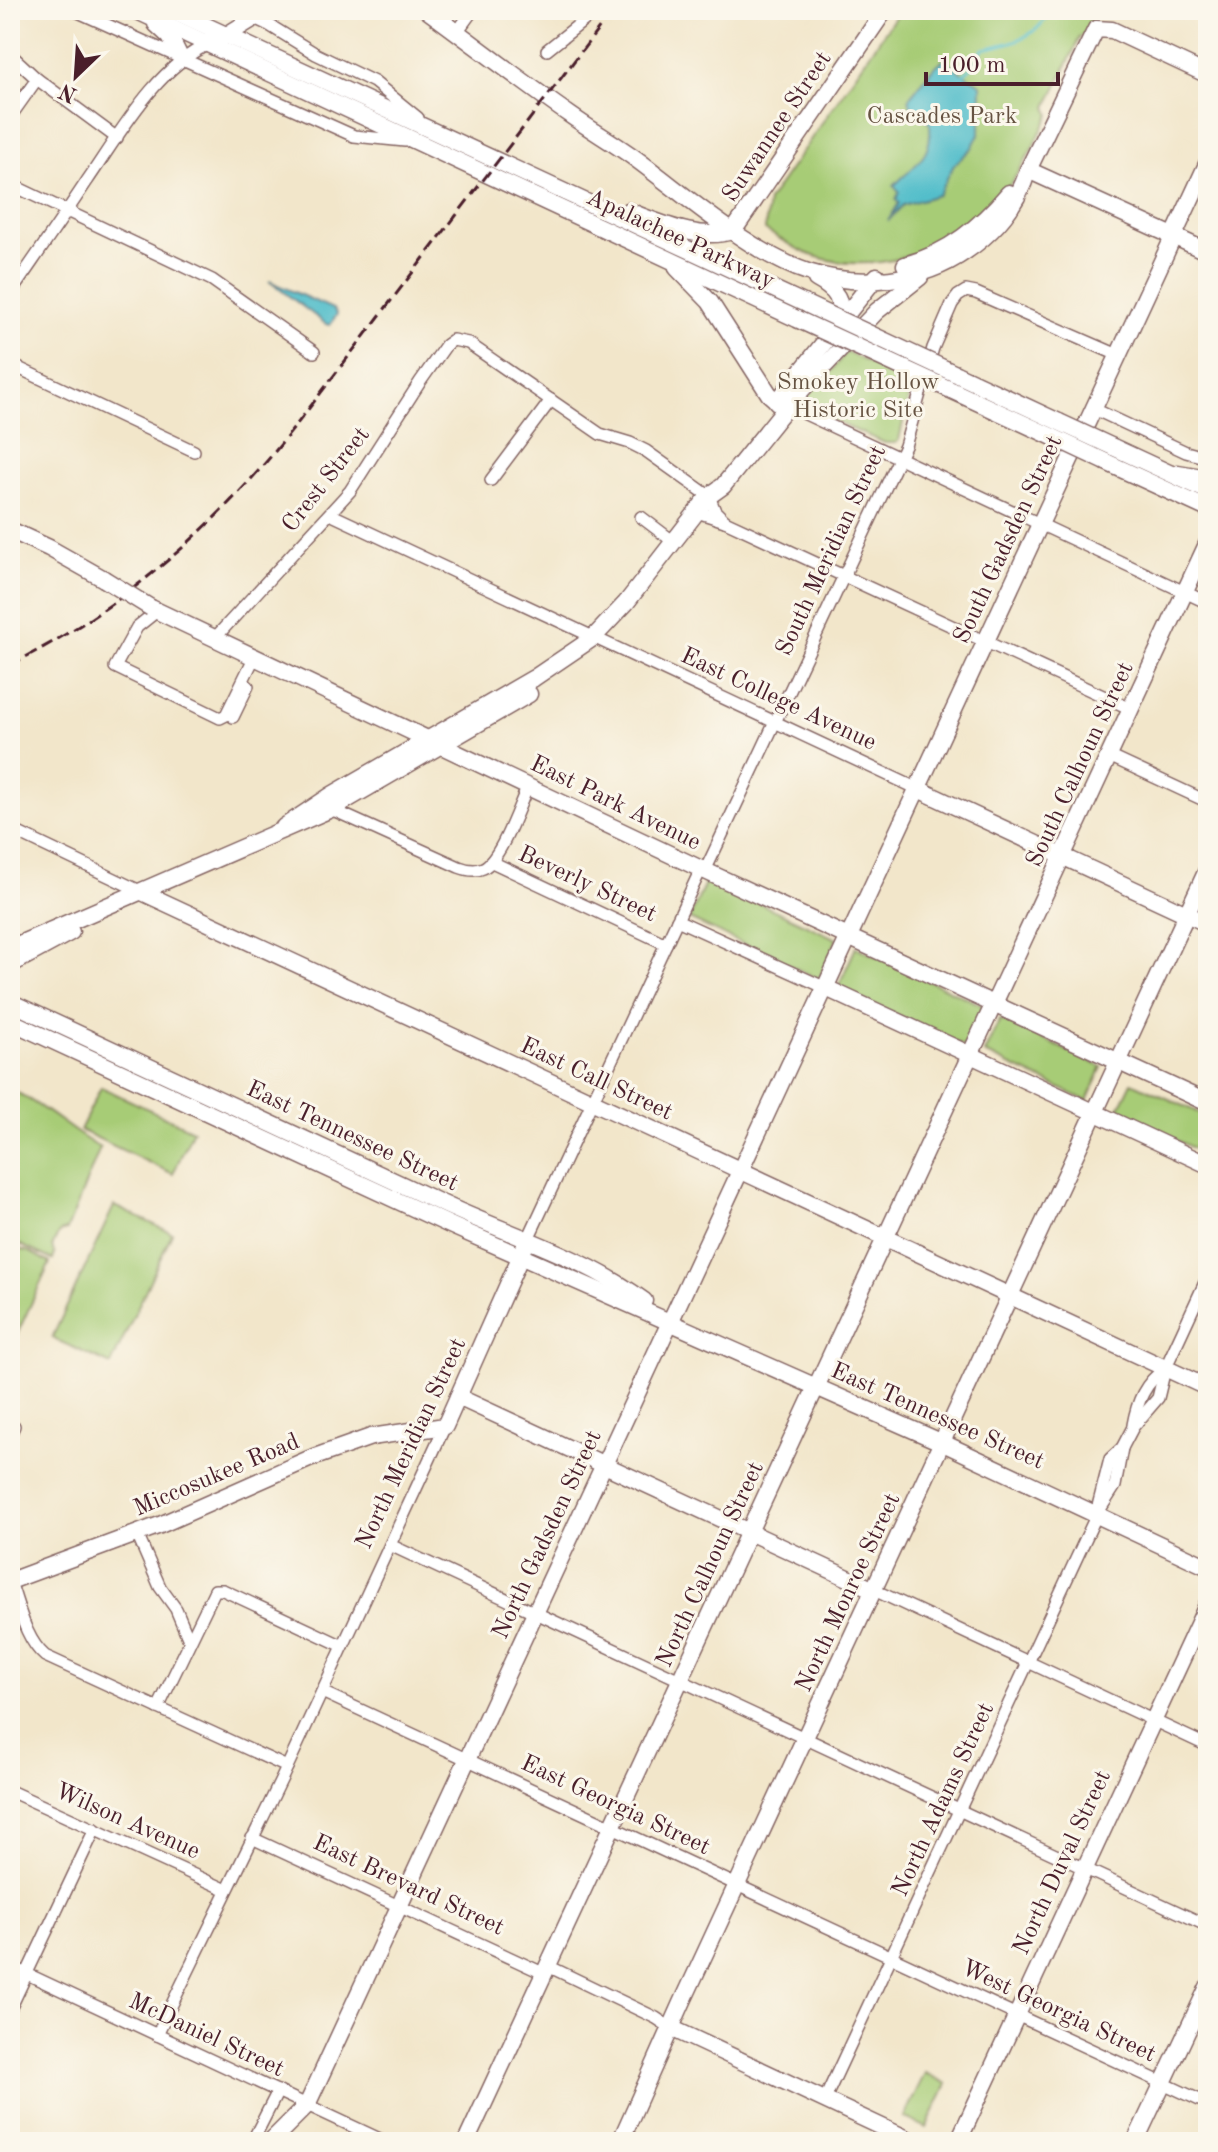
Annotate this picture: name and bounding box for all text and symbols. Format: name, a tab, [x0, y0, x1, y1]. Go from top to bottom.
north arrow	[36, 36, 116, 116]
scale bar	[926, 36, 1058, 86]
street label: Suwannee Street	[719, 48, 837, 207]
text: 100 m	[938, 54, 1006, 78]
text: N	[56, 79, 81, 106]
park label: Cascades Park	[867, 105, 1017, 129]
street label: Apalachee Parkway	[582, 186, 778, 294]
park label: Smokey Hollow Historic Site	[777, 371, 940, 423]
street label: Crest Street	[278, 423, 375, 537]
street label: South Gadsden Street	[950, 432, 1068, 648]
street label: South Meridian Street	[772, 442, 891, 660]
street label: East College Avenue	[677, 644, 880, 756]
street label: South Calhoun Street	[1023, 659, 1139, 871]
street label: East Park Avenue	[526, 752, 704, 855]
street label: Beverly Street	[514, 842, 660, 927]
street label: East Call Street	[516, 1034, 676, 1126]
street label: East Tennessee Street	[243, 1077, 462, 1196]
street label: North Meridian Street	[352, 1335, 471, 1553]
street label: East Tennessee Street	[827, 1359, 1047, 1475]
street label: North Gadsden Street	[489, 1427, 607, 1643]
street label: Miccosukee Road	[130, 1430, 303, 1522]
street label: North Calhoun Street	[653, 1458, 769, 1671]
street label: North Monroe Street	[792, 1490, 905, 1696]
street label: North Adams Street	[888, 1699, 999, 1900]
street label: East Georgia Street	[517, 1751, 713, 1860]
street label: North Duval Street	[1010, 1767, 1116, 1959]
street label: Wilson Avenue	[51, 1779, 203, 1864]
street label: East Brevard Street	[309, 1831, 507, 1941]
street label: West Georgia Street	[957, 1956, 1159, 2067]
street label: McDaniel Street	[125, 1989, 288, 2082]

